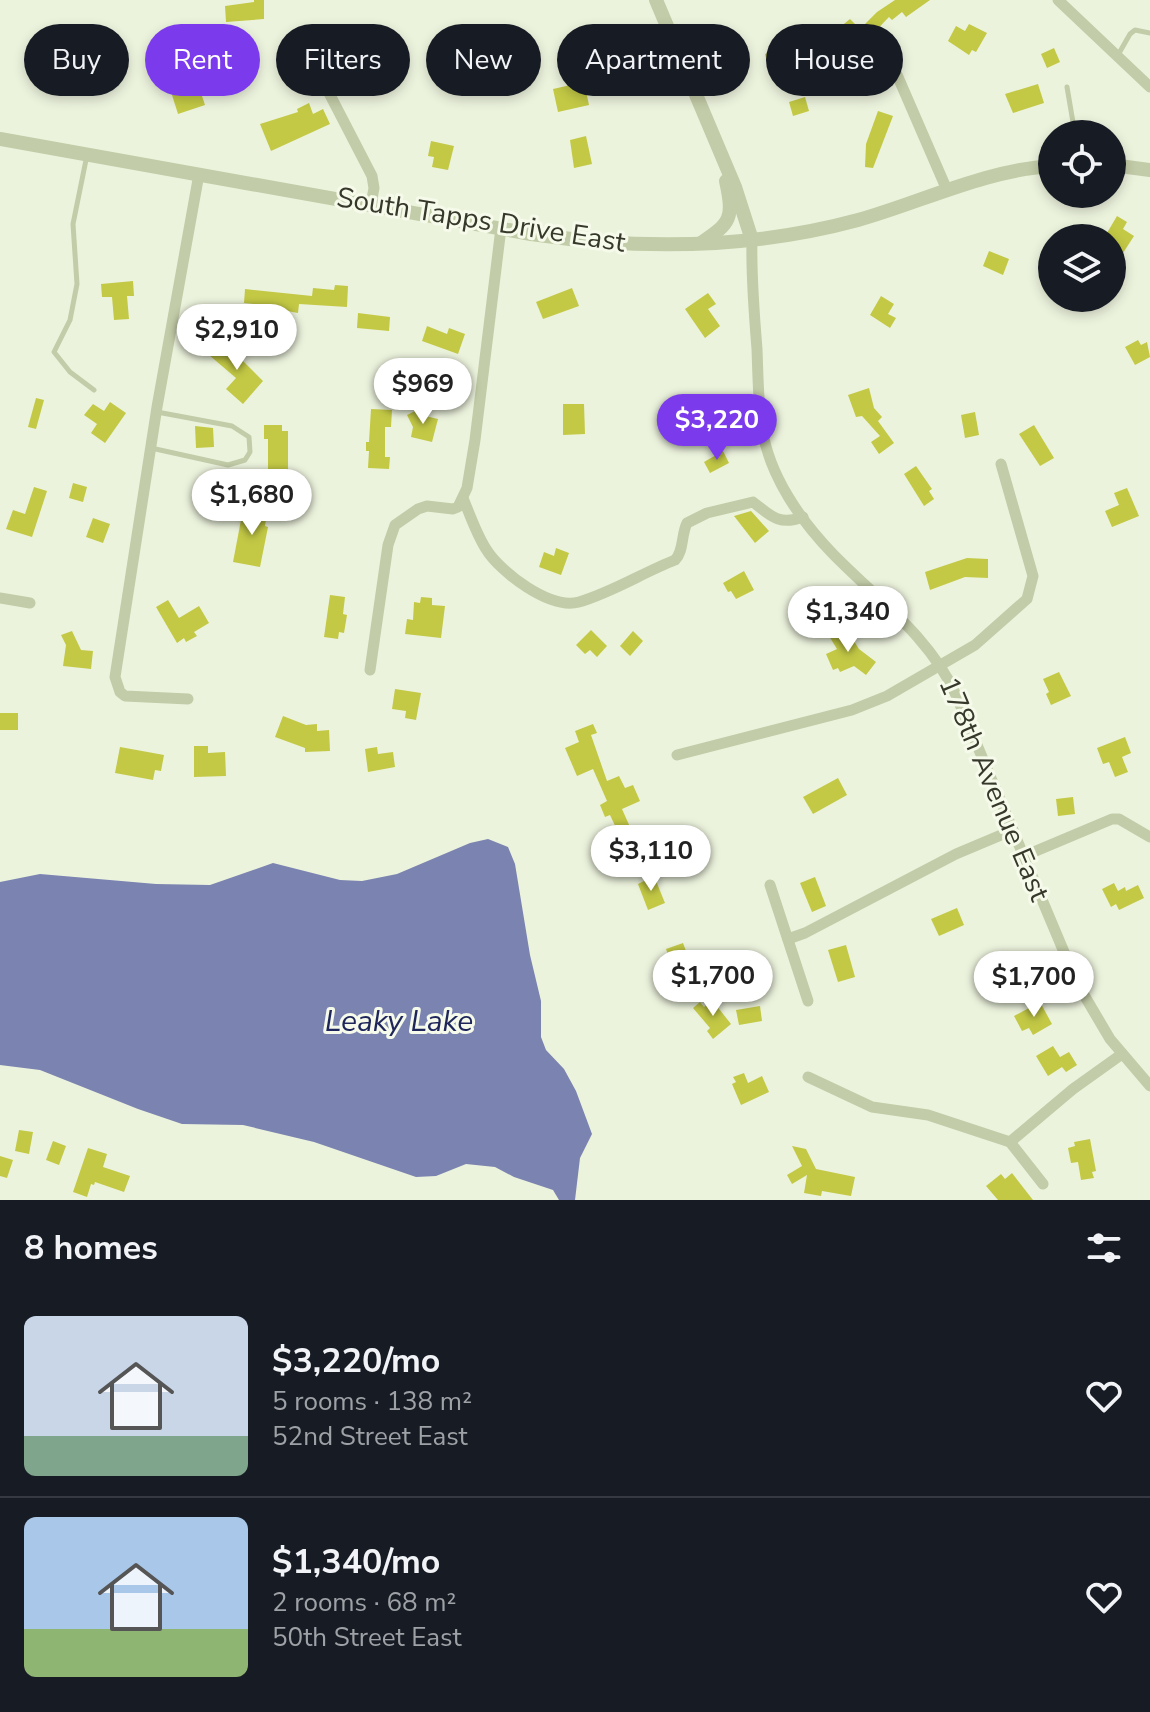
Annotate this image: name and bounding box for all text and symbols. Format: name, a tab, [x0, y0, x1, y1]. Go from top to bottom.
chip: Buy	[24, 24, 129, 96]
chip: Rent	[145, 24, 260, 96]
chip: Filters	[276, 24, 410, 96]
chip: New	[426, 24, 541, 96]
chip: Apartment	[557, 24, 750, 96]
chip: House	[766, 24, 903, 96]
map controls	[1038, 120, 1126, 312]
button: locate	[1038, 120, 1126, 208]
street label: South Tapps Drive East	[334, 178, 628, 262]
button: layers	[1038, 224, 1126, 312]
pin: $2,910	[172, 304, 302, 372]
text: $2,910	[195, 312, 279, 347]
pin: $969	[376, 358, 470, 426]
text: $969	[392, 366, 454, 401]
pin: $3,220	[652, 394, 782, 462]
text: $3,220	[675, 402, 759, 437]
pin: $1,680	[187, 469, 317, 537]
text: $1,680	[210, 477, 294, 512]
pin: $1,340	[783, 586, 913, 654]
text: $1,340	[806, 594, 890, 629]
street label: 178th Avenue East	[930, 671, 1058, 907]
pin: $3,110	[586, 825, 716, 893]
text: $3,110	[609, 833, 693, 868]
pin: $1,700	[648, 950, 778, 1018]
pin: $1,700	[969, 951, 1099, 1019]
text: $1,700	[671, 958, 755, 993]
text: $1,700	[992, 959, 1076, 994]
water label: Leaky Lake	[325, 1001, 473, 1042]
text: 8 homes	[24, 1225, 158, 1271]
icon: filters	[1082, 1226, 1126, 1270]
text: $3,220/mo	[272, 1338, 440, 1384]
icon: home	[88, 1348, 184, 1444]
icon: heart	[1082, 1374, 1126, 1418]
text: 5 rooms · 138 m²	[272, 1384, 472, 1419]
text: 52nd Street East	[272, 1419, 468, 1454]
text: $1,340/mo	[272, 1539, 440, 1585]
icon: home	[88, 1549, 184, 1645]
icon: heart	[1082, 1575, 1126, 1619]
text: 2 rooms · 68 m²	[272, 1585, 456, 1620]
text: 50th Street East	[272, 1620, 462, 1655]

